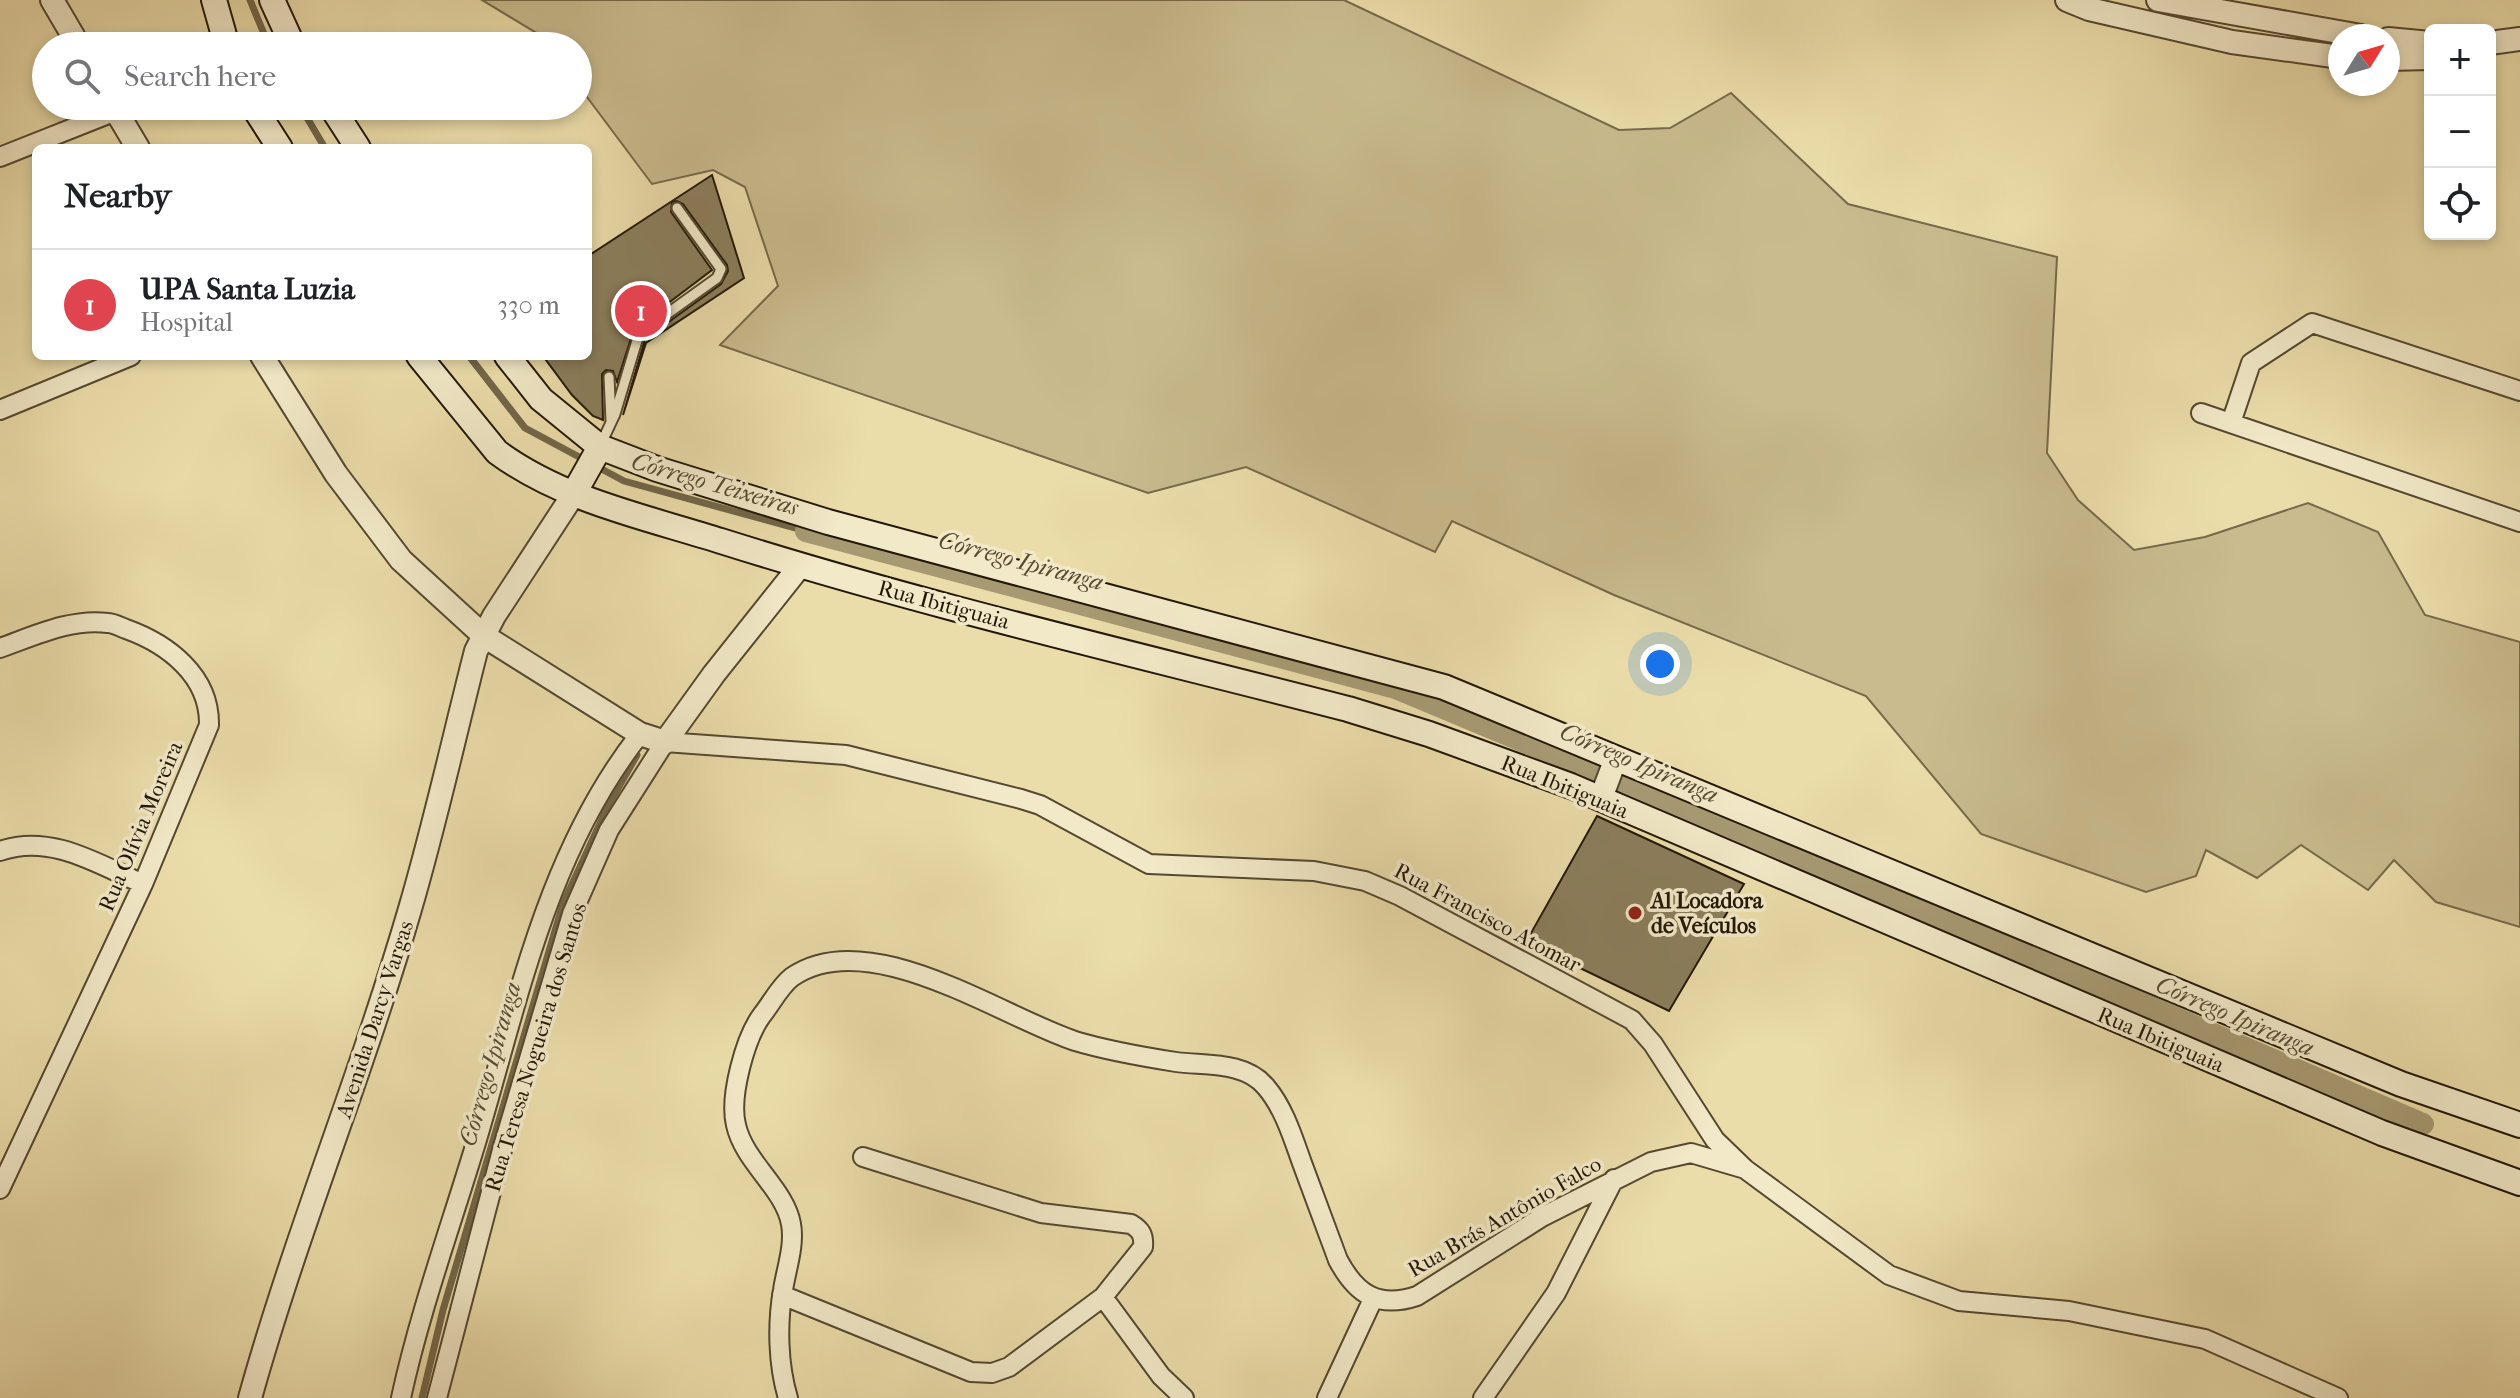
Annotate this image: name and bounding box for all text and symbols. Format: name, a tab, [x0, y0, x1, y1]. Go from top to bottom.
north arrow	[2328, 24, 2400, 96]
map controls	[2424, 24, 2496, 240]
button: +	[2424, 24, 2496, 96]
search box	[32, 32, 592, 120]
icon: search	[60, 54, 104, 98]
text: Search here	[124, 59, 276, 94]
button: −	[2424, 96, 2496, 168]
button: locate	[2424, 168, 2496, 240]
text: Nearby	[64, 176, 171, 216]
text: UPA Santa Luzia	[140, 272, 355, 307]
pin: 1	[615, 281, 667, 341]
text: 1	[85, 290, 95, 321]
text: 330 m	[497, 290, 560, 321]
text: Hospital	[140, 307, 233, 338]
water label: Córrego Teixeiras	[628, 447, 802, 521]
water label: Córrego Ipiranga	[936, 526, 1106, 596]
street label: Rua Ibitiguaia	[875, 575, 1013, 635]
your location	[1640, 644, 1680, 684]
water label: Córrego Ipiranga	[1556, 717, 1722, 809]
street label: Rua Olívia Moreira	[93, 737, 189, 915]
street label: Rua Ibitiguaia	[1497, 750, 1633, 825]
street label: Rua Francisco Atomar	[1390, 858, 1586, 978]
place label: Al Locadora de Veículos	[1649, 888, 1764, 939]
street label: Rua Teresa Nogueira dos Santos	[480, 900, 592, 1195]
marker: Al Locadora de Veículos	[1626, 904, 1644, 922]
street label: Avenida Darcy Vargas	[330, 917, 419, 1122]
water label: Córrego Ipiranga	[2152, 970, 2318, 1062]
water label: Córrego Ipiranga	[453, 979, 527, 1149]
street label: Rua Ibitiguaia	[2093, 1002, 2229, 1079]
street label: Rua Brás Antônio Falco	[1403, 1151, 1606, 1283]

